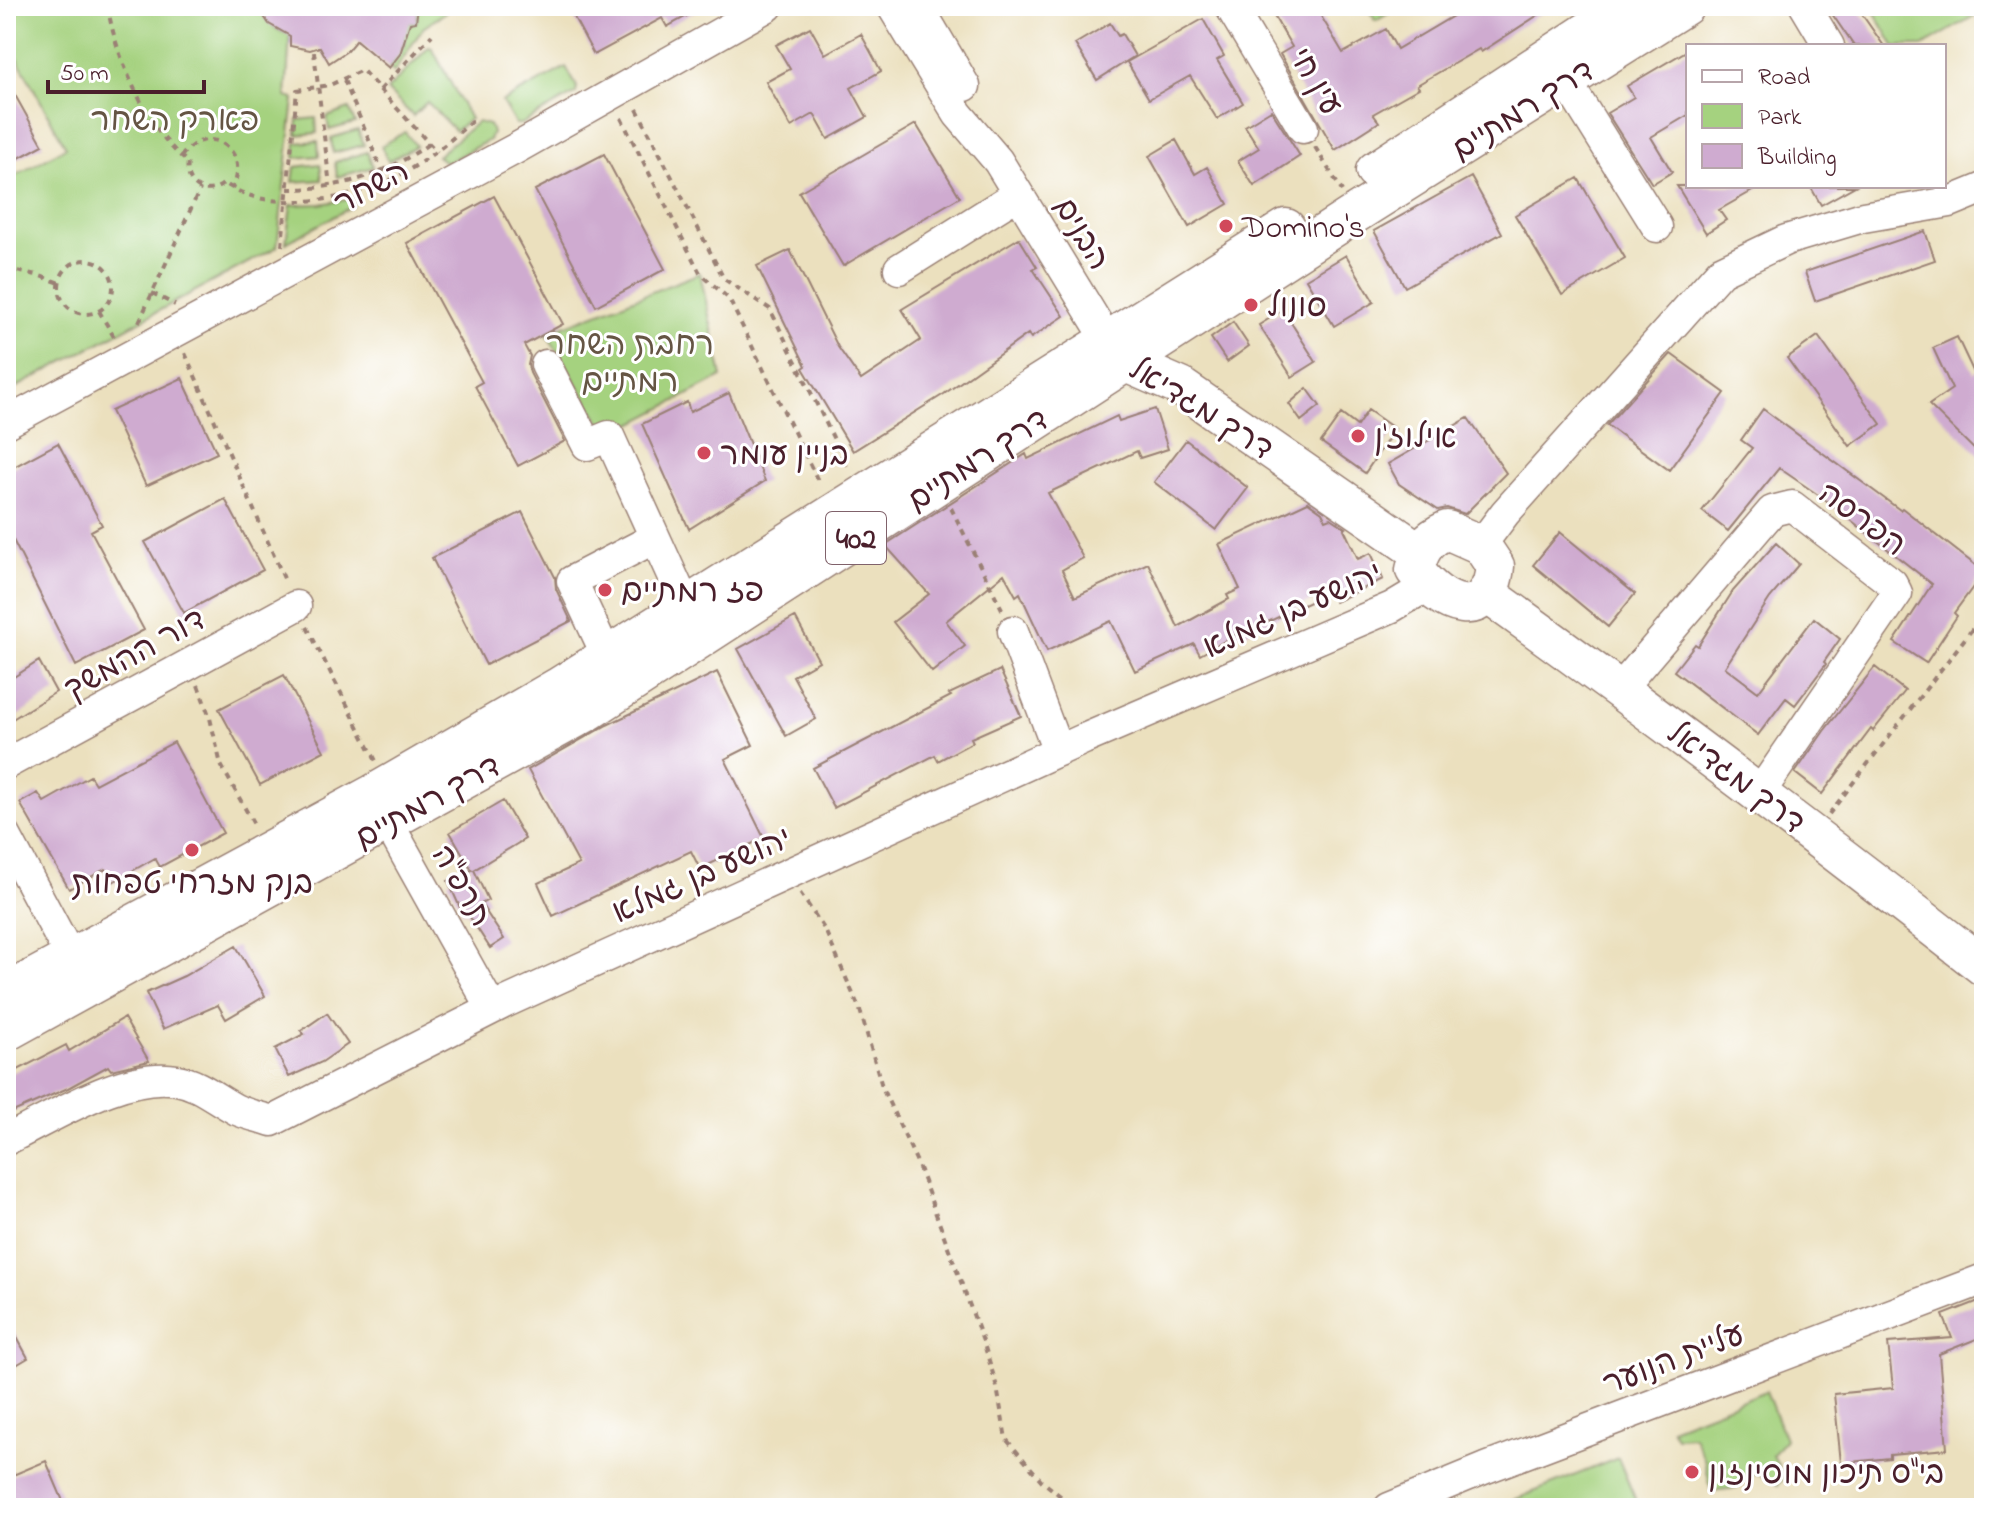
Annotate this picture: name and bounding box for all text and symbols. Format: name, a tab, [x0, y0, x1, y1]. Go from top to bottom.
street label: עין חי	[1275, 40, 1353, 126]
scale bar	[48, 44, 204, 94]
legend	[1686, 44, 1946, 188]
street label: דרך רמתיים	[1443, 49, 1604, 174]
text: 50 m	[60, 57, 109, 92]
text: Road	[1758, 61, 1811, 96]
park label: פארק השחר	[91, 99, 259, 146]
text: Park	[1758, 101, 1802, 136]
text: Building	[1757, 141, 1837, 176]
street label: השחר	[326, 150, 419, 229]
street label: הבנים	[1040, 189, 1120, 280]
place label: Domino's	[1241, 206, 1365, 253]
marker: Domino's	[1217, 217, 1235, 235]
place label: סונול	[1267, 285, 1327, 332]
marker: סונול	[1242, 296, 1260, 314]
park label: רחבת השחר רמתיים	[546, 323, 714, 407]
street label: דרך מגדיאל	[1119, 348, 1281, 474]
street label: דרך רמתיים	[899, 398, 1059, 525]
place label: אילוז'ן	[1374, 416, 1457, 463]
marker: אילוז'ן	[1349, 427, 1367, 445]
place label: בניין עומר	[720, 433, 849, 480]
marker: בניין עומר	[695, 444, 713, 462]
street label: הפרסה	[1807, 472, 1915, 570]
road number: 402	[826, 512, 886, 564]
street label: יהושע בן גמלא	[1196, 552, 1391, 673]
place label: פז רמתיים	[621, 570, 764, 617]
marker: פז רמתיים	[596, 581, 614, 599]
street label: דור ההמשך	[56, 598, 215, 714]
street label: דרך מגדיאל	[1656, 712, 1814, 847]
street label: דרך רמתיים	[347, 745, 510, 864]
street label: יהושע בן גמלא	[605, 817, 800, 938]
street label: תרפ"ה	[418, 837, 502, 937]
marker: בנק מזרחי טפחות	[183, 841, 201, 859]
place label: בנק מזרחי טפחות	[71, 862, 313, 909]
street label: עליית הנוער	[1597, 1313, 1752, 1410]
place label: בי"ס תיכון מוסינזון	[1708, 1452, 1944, 1499]
marker: בי"ס תיכון מוסינזון	[1683, 1463, 1701, 1481]

